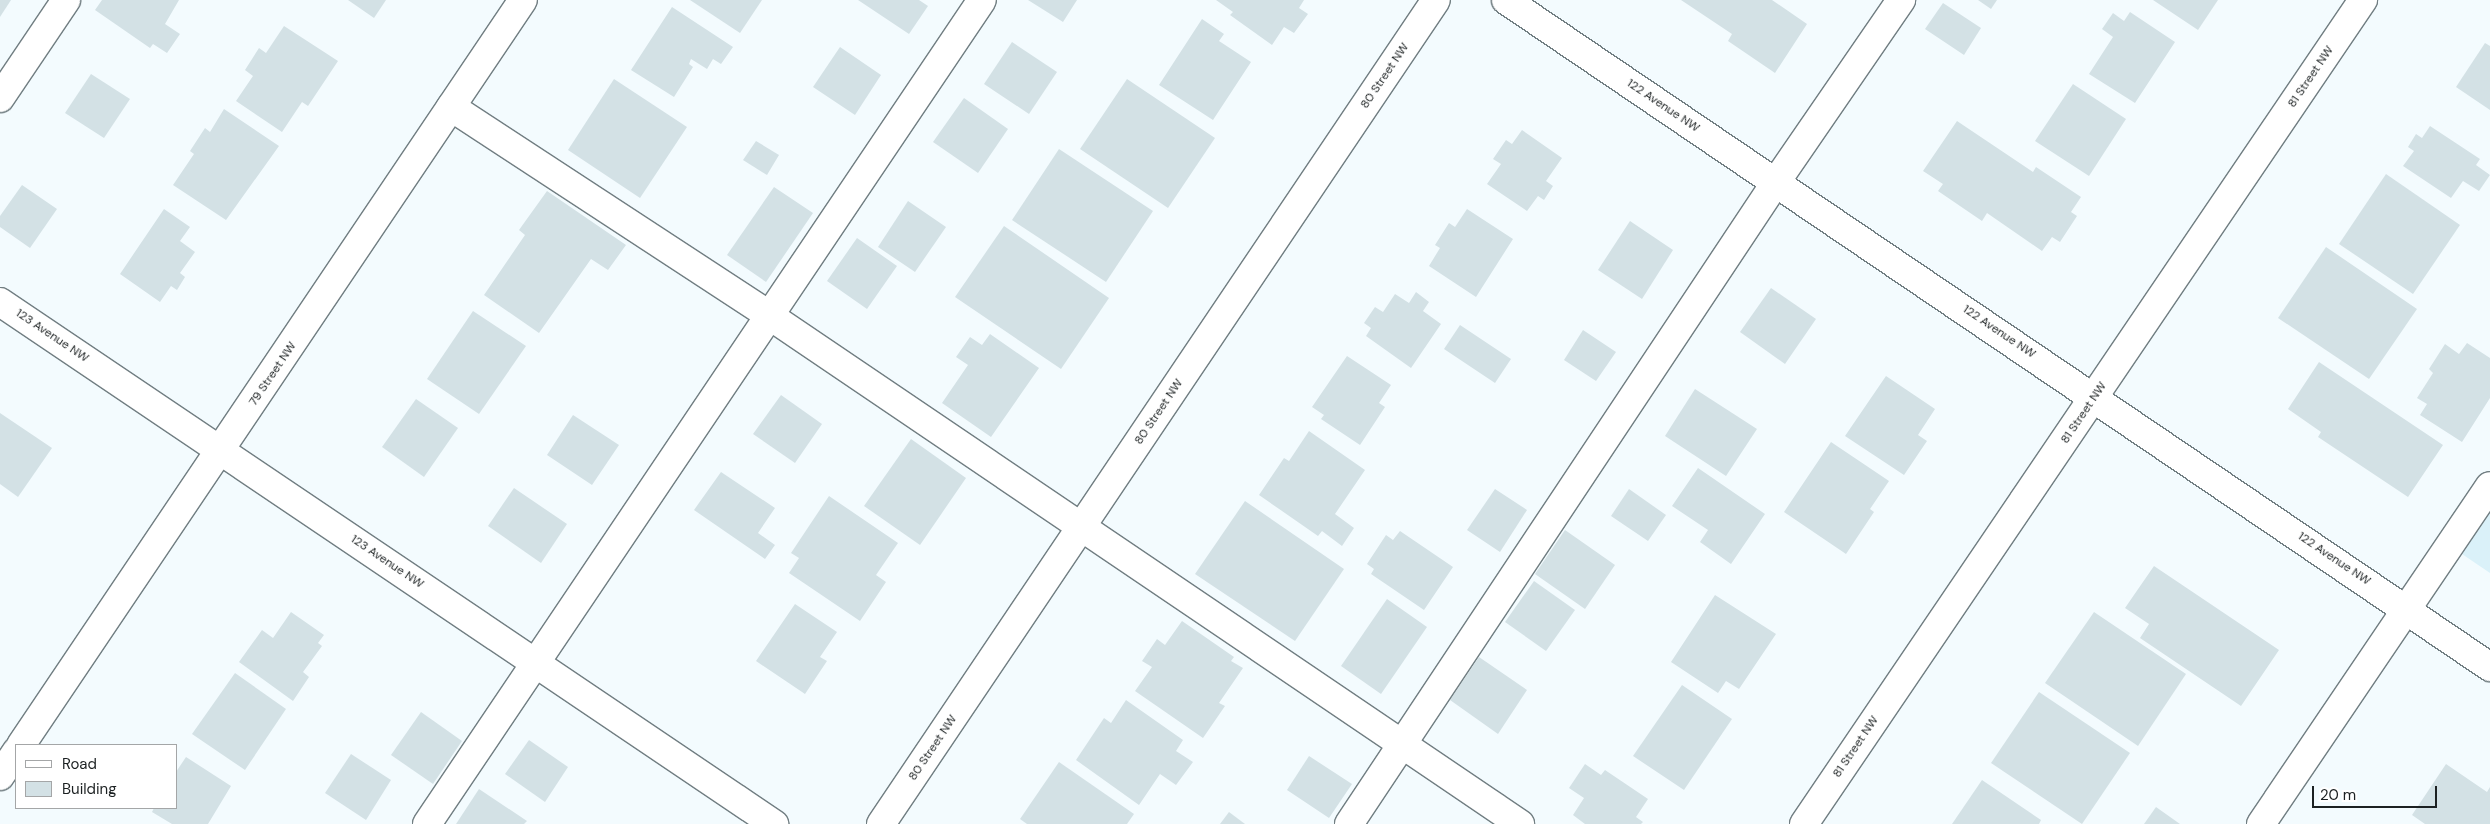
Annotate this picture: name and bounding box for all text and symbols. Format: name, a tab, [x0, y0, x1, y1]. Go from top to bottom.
street label: 80 Street NW	[1358, 41, 1412, 111]
street label: 81 Street NW	[2285, 44, 2337, 110]
street label: 122 Avenue NW	[1624, 76, 1702, 136]
street label: 122 Avenue NW	[1960, 302, 2038, 362]
street label: 123 Avenue NW	[13, 306, 91, 366]
street label: 79 Street NW	[246, 339, 300, 409]
street label: 80 Street NW	[1132, 377, 1186, 447]
street label: 81 Street NW	[2058, 380, 2110, 446]
street label: 122 Avenue NW	[2295, 529, 2373, 589]
street label: 123 Avenue NW	[348, 532, 426, 592]
street label: 80 Street NW	[906, 713, 960, 783]
street label: 81 Street NW	[1830, 714, 1882, 780]
legend	[15, 744, 178, 809]
text: Road	[62, 754, 97, 774]
scale bar	[2315, 776, 2440, 808]
text: Building	[62, 779, 117, 799]
text: 20 m	[2320, 785, 2356, 805]

